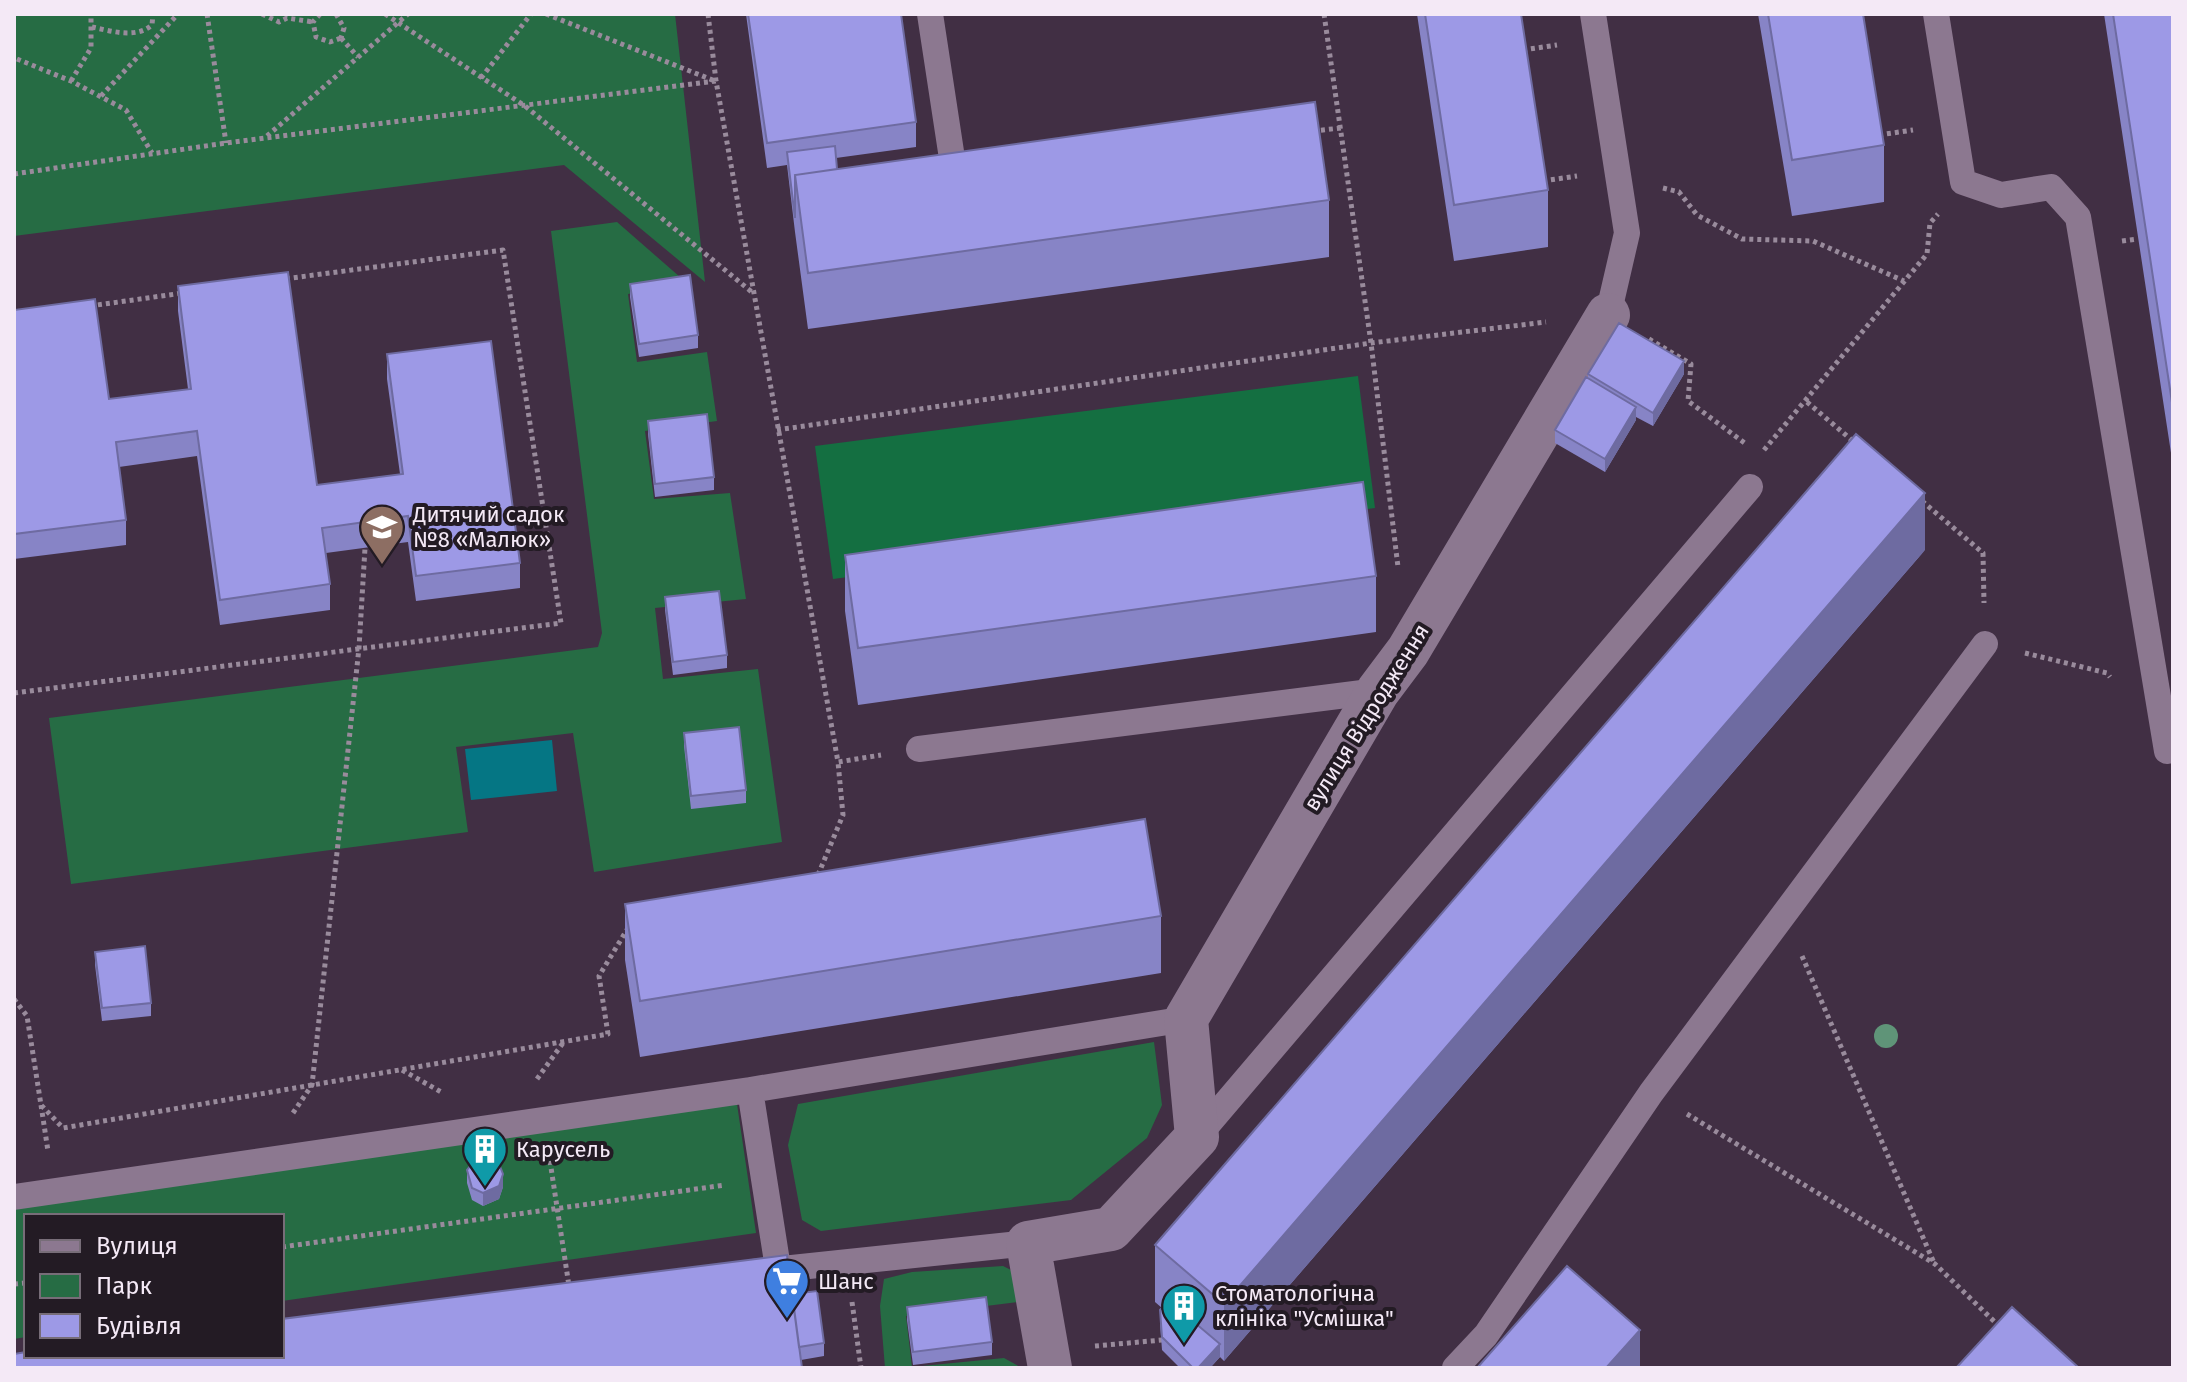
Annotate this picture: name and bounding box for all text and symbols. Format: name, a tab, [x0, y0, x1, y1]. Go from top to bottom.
place label: Дитячий садок №8 «Малюк»	[412, 501, 565, 553]
school or university icon: Дитячий садок №8 «Малюк»	[358, 503, 406, 566]
street label: вулиця Відродження	[1298, 619, 1435, 816]
building icon: Карусель	[461, 1125, 509, 1188]
place label: Карусель	[516, 1136, 610, 1163]
legend	[24, 1214, 284, 1358]
text: Вулиця	[96, 1232, 178, 1260]
supermarket icon: Шанс	[763, 1257, 811, 1320]
place label: Шанс	[818, 1268, 874, 1295]
text: Парк	[96, 1272, 153, 1300]
place label: Стоматологічна клініка "Усмішка"	[1215, 1280, 1394, 1332]
building icon: Стоматологічна клініка "Усмішка"	[1160, 1282, 1208, 1345]
text: Будівля	[96, 1312, 182, 1340]

